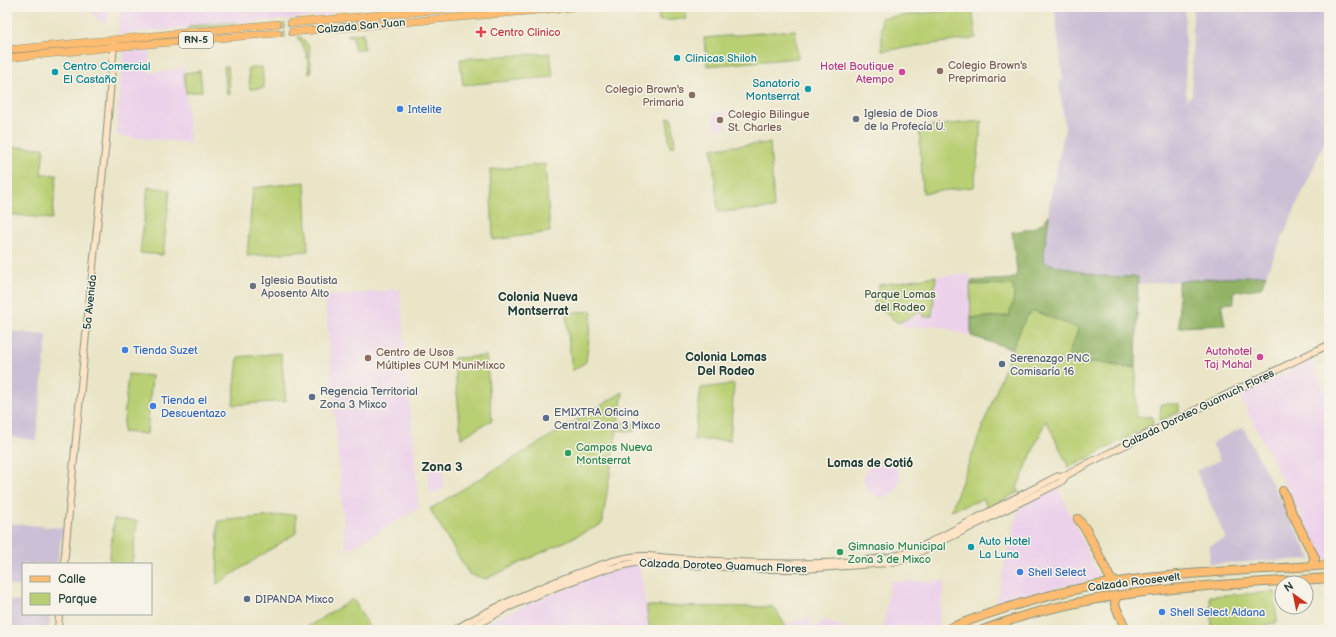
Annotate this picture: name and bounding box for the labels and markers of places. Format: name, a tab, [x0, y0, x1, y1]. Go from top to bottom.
marker: Centro Clinico	[475, 26, 487, 38]
place label: Centro Clinico	[490, 26, 561, 39]
place label: Clinicas Shiloh	[685, 52, 757, 65]
marker: Clinicas Shiloh	[672, 53, 682, 63]
place label: Colegio Brown's Preprimaria	[948, 59, 1028, 85]
place label: Centro Comercial El Castaño	[63, 60, 150, 86]
place label: Hotel Boutique Atempo	[820, 60, 894, 86]
marker: Colegio Brown's Preprimaria	[935, 66, 945, 76]
marker: Centro Comercial El Castaño	[50, 67, 60, 77]
marker: Hotel Boutique Atempo	[897, 67, 907, 77]
place label: Sanatorio Montserrat	[745, 77, 801, 103]
place label: Colegio Brown's Primaria	[605, 83, 685, 109]
marker: Sanatorio Montserrat	[803, 84, 813, 94]
marker: Colegio Brown's Primaria	[687, 90, 697, 100]
place label: Intelite	[408, 103, 442, 116]
marker: Intelite	[395, 104, 405, 114]
place label: Iglesia de Dios de la Profecía U.	[864, 107, 945, 133]
place label: Colegio Bilingue St. Charles	[728, 108, 810, 134]
marker: Iglesia de Dios de la Profecía U.	[851, 114, 861, 124]
marker: Colegio Bilingue St. Charles	[715, 115, 725, 125]
place label: Iglesia Bautista Aposento Alto	[261, 274, 337, 300]
marker: Iglesia Bautista Aposento Alto	[248, 281, 258, 291]
place label: Tienda Suzet	[133, 344, 198, 357]
marker: Tienda Suzet	[120, 345, 130, 355]
place label: Autohotel Taj Mahal	[1204, 345, 1252, 371]
place label: Centro de Usos Múltiples CUM MuniMixco	[376, 346, 505, 372]
place label: Serenazgo PNC Comisaría 16	[1010, 352, 1090, 378]
marker: Autohotel Taj Mahal	[1255, 352, 1265, 362]
marker: Centro de Usos Múltiples CUM MuniMixco	[363, 353, 373, 363]
marker: Serenazgo PNC Comisaría 16	[997, 359, 1007, 369]
place label: Regencia Territorial Zona 3 Mixco	[319, 385, 418, 411]
marker: Regencia Territorial Zona 3 Mixco	[307, 392, 317, 402]
place label: Tienda el Descuentazo	[161, 394, 226, 420]
marker: Tienda el Descuentazo	[148, 401, 158, 411]
place label: EMIXTRA Oficina Central Zona 3 Mixco	[554, 406, 660, 432]
marker: EMIXTRA Oficina Central Zona 3 Mixco	[541, 413, 551, 423]
place label: Campos Nueva Montserrat	[576, 441, 652, 467]
marker: Campos Nueva Montserrat	[563, 448, 573, 458]
place label: Auto Hotel La Luna	[979, 535, 1030, 561]
place label: Gimnasio Municipal Zona 3 de Mixco	[847, 540, 945, 566]
marker: Auto Hotel La Luna	[966, 542, 976, 552]
marker: Gimnasio Municipal Zona 3 de Mixco	[835, 547, 845, 557]
place label: Shell Select	[1028, 566, 1087, 579]
marker: Shell Select	[1015, 567, 1025, 577]
place label: DIPANDA Mixco	[255, 593, 334, 606]
marker: DIPANDA Mixco	[242, 594, 252, 604]
place label: Shell Select Aldana	[1170, 606, 1265, 619]
marker: Shell Select Aldana	[1157, 607, 1167, 617]

